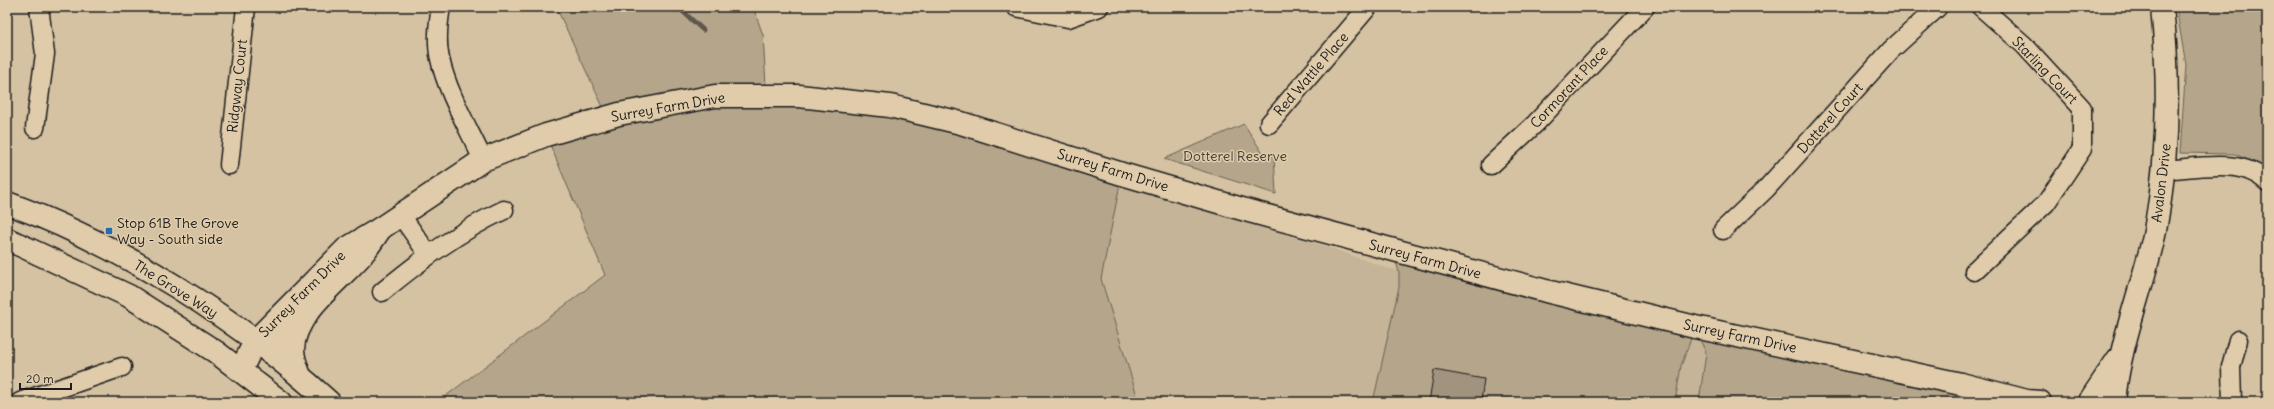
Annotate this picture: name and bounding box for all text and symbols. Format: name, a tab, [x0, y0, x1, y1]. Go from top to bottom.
street label: Red Wattle Place	[1270, 28, 1352, 120]
street label: Starling Court	[2008, 32, 2082, 108]
street label: Ridgway Court	[223, 38, 251, 134]
street label: Cormorant Place	[1526, 42, 1612, 132]
street label: Dotterel Court	[1793, 79, 1867, 157]
street label: Surrey Farm Drive	[610, 88, 726, 126]
street label: Avalon Drive	[2147, 143, 2175, 223]
street label: Surrey Farm Drive	[1055, 145, 1171, 195]
park label: Dotterel Reserve	[1183, 147, 1287, 165]
place label: Stop 61B The Grove Way - South side	[117, 214, 239, 248]
marker: Stop 61B The Grove Way - South side	[104, 226, 114, 236]
street label: Surrey Farm Drive	[1367, 235, 1483, 283]
street label: Surrey Farm Drive	[255, 247, 349, 341]
street label: The Grove Way	[131, 256, 221, 322]
street label: Surrey Farm Drive	[1682, 315, 1798, 357]
scale bar	[20, 365, 71, 391]
text: 20 m	[26, 371, 54, 386]

